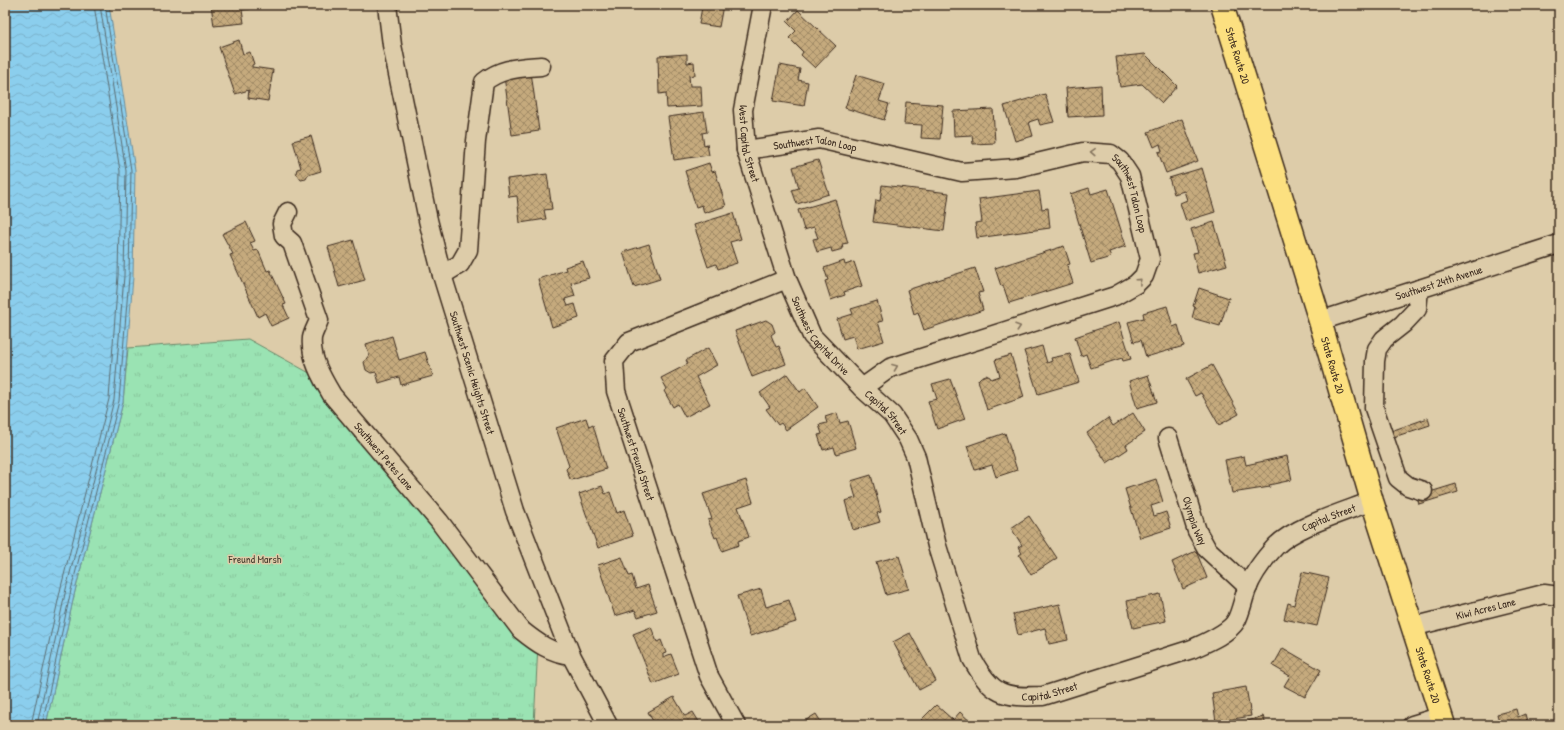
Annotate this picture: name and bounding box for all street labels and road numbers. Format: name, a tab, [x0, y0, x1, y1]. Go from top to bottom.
street label: State Route 20	[1222, 26, 1253, 86]
street label: West Capital Street	[736, 104, 763, 184]
street label: Southwest Talon Loop	[772, 132, 858, 155]
street label: Southwest Talon Loop	[1109, 150, 1150, 234]
street label: Southwest 24th Avenue	[1394, 262, 1485, 303]
street label: Southwest Capital Drive	[788, 294, 853, 378]
street label: Southwest Scenic Heights Street	[447, 309, 498, 436]
street label: State Route 20	[1318, 335, 1348, 395]
street label: Capital Street	[862, 387, 910, 438]
street label: Southwest Freund Street	[614, 406, 658, 502]
street label: Southwest Petes Lane	[351, 419, 417, 494]
street label: Olympia Way	[1180, 495, 1211, 548]
street label: Capital Street	[1299, 501, 1358, 535]
street label: Kiwi Acres Lane	[1454, 594, 1518, 623]
street label: State Route 20	[1412, 645, 1444, 705]
street label: Capital Street	[1022, 679, 1079, 703]

